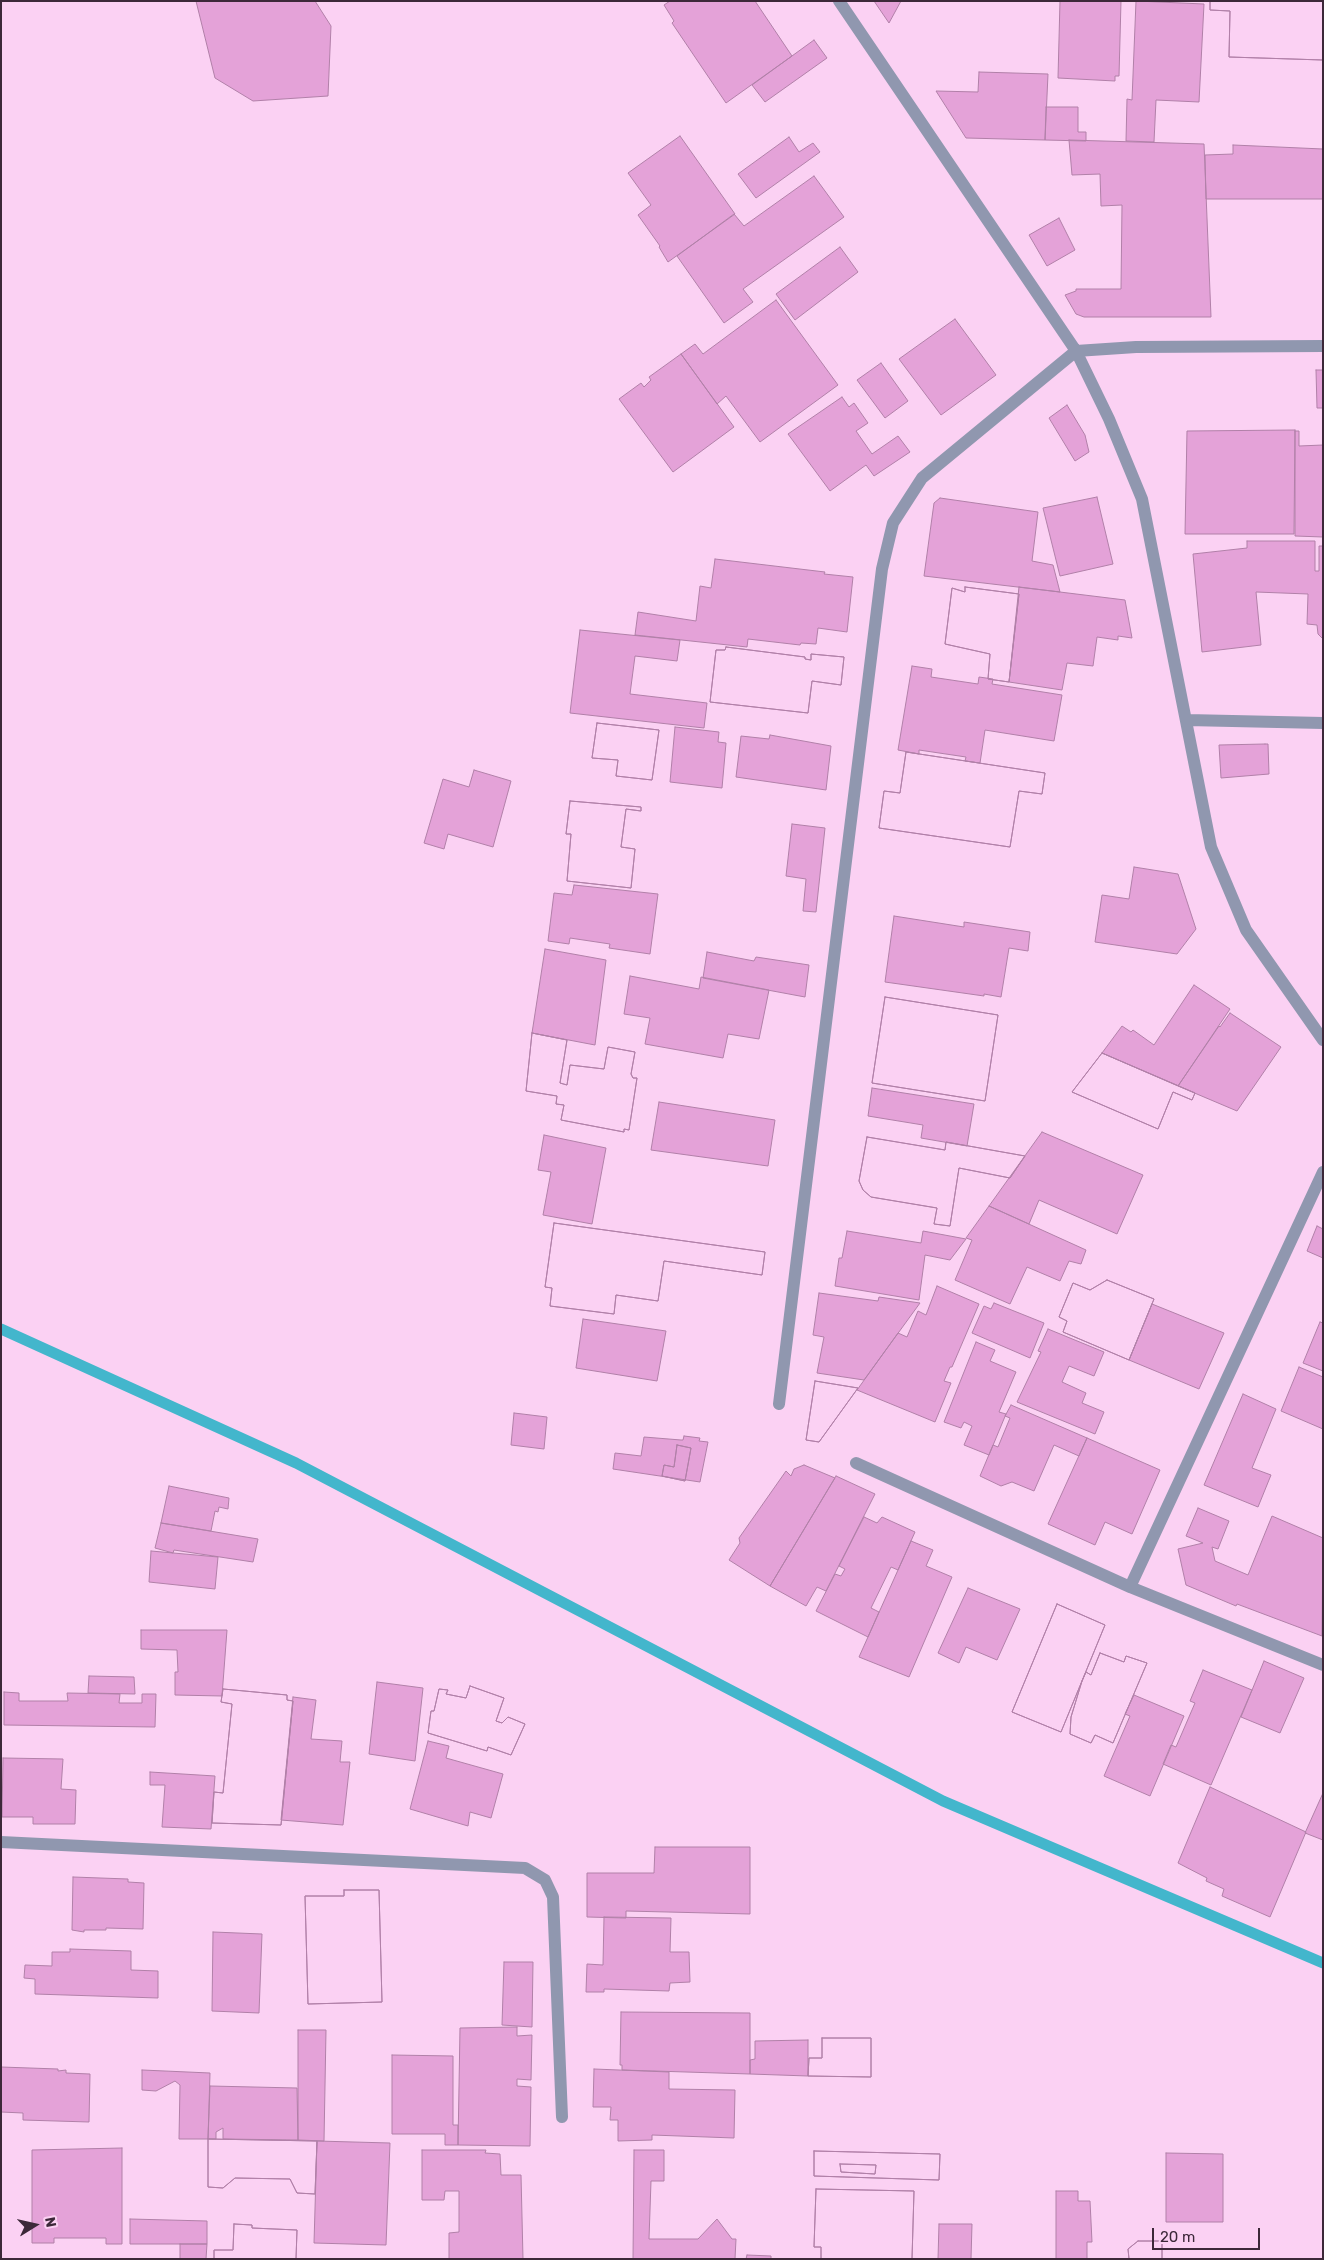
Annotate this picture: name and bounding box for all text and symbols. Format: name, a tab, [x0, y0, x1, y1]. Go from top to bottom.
north arrow	[10, 2200, 60, 2250]
text: N	[41, 2216, 60, 2229]
scale bar	[1154, 2218, 1262, 2250]
text: 20 m	[1160, 2228, 1195, 2246]

